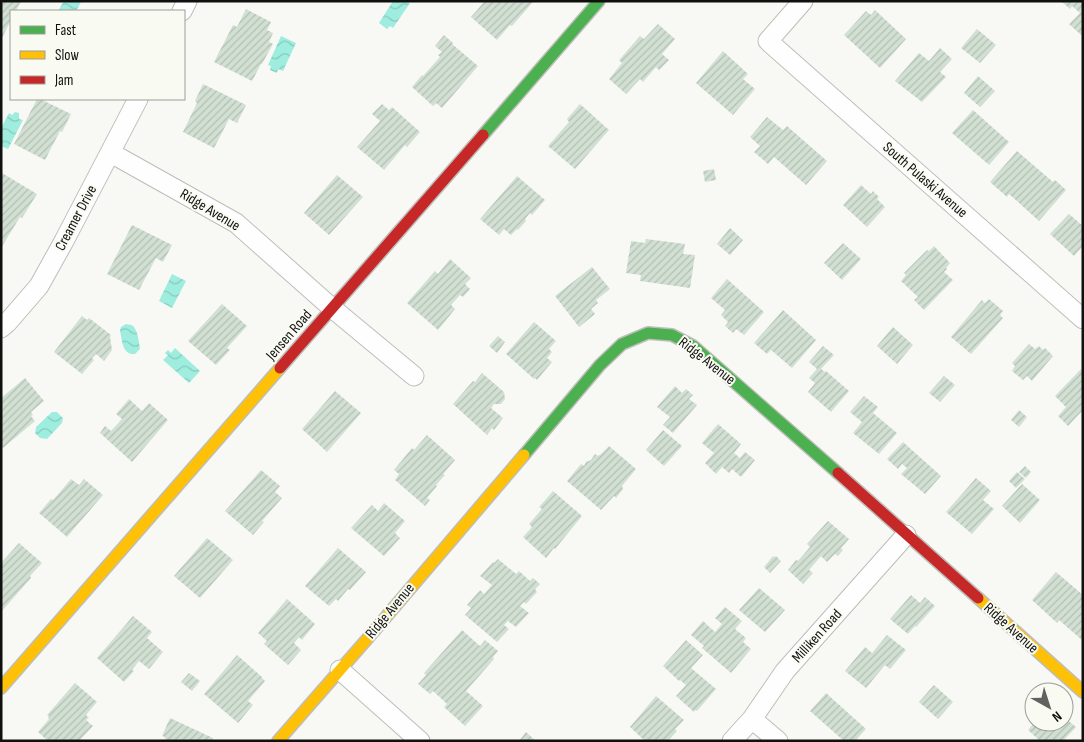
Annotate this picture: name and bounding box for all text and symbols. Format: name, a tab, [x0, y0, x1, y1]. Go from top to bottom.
legend	[10, 10, 185, 100]
text: Fast	[55, 21, 77, 40]
text: Slow	[55, 46, 79, 65]
text: Jam	[54, 71, 73, 90]
street label: South Pulaski Avenue	[879, 138, 971, 222]
street label: Creamer Drive	[51, 182, 101, 254]
street label: Ridge Avenue	[176, 185, 244, 235]
street label: Jensen Road	[261, 306, 316, 365]
street label: Ridge Avenue	[675, 333, 739, 389]
street label: Ridge Avenue	[361, 579, 419, 643]
street label: Ridge Avenue	[980, 599, 1042, 657]
street label: Milliken Road	[788, 605, 846, 667]
north arrow	[1024, 682, 1074, 732]
text: N	[1049, 708, 1065, 726]

